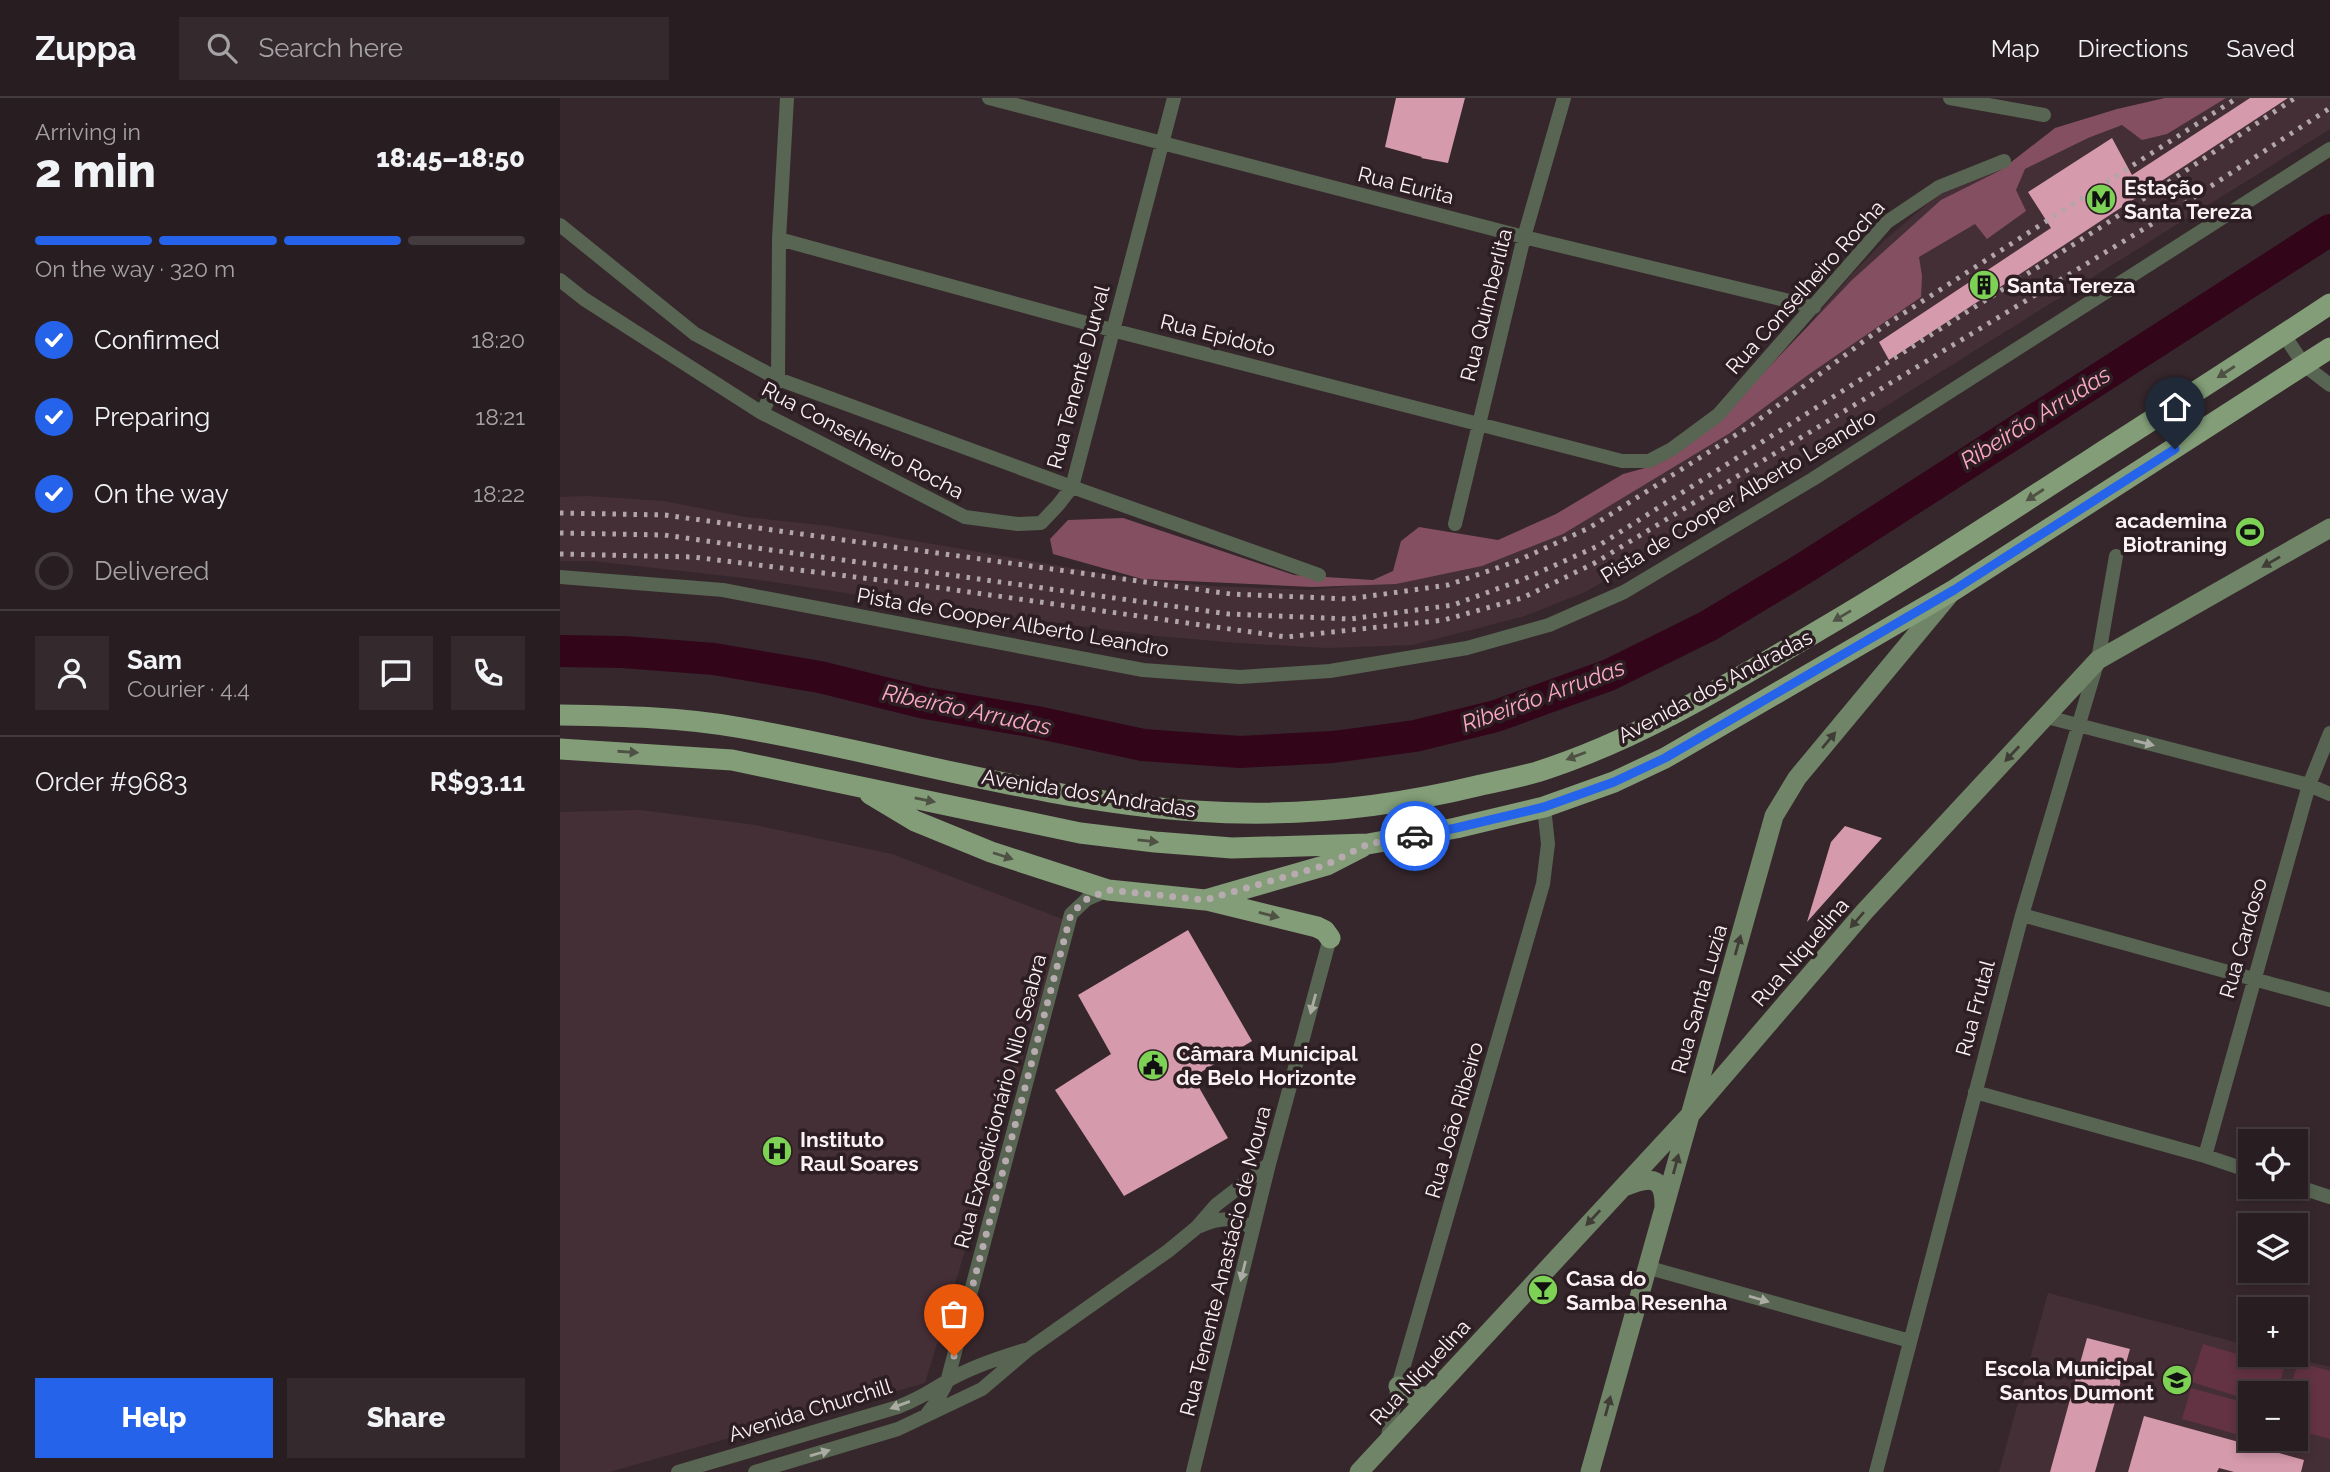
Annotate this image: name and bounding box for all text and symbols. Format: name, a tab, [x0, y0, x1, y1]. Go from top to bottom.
search box	[179, 17, 669, 80]
text: Zuppa	[35, 29, 137, 68]
icon: search	[203, 29, 241, 67]
text: Search here	[259, 33, 403, 63]
text: Map	[1991, 34, 2040, 63]
text: Directions	[2078, 34, 2188, 63]
text: Saved	[2226, 34, 2295, 63]
text: Arriving in	[35, 118, 141, 145]
text: 18:45–18:50	[376, 143, 525, 173]
text: 2 min	[35, 144, 156, 198]
street label: Rua Eurita	[1355, 161, 1457, 209]
place label: Estação Santa Tereza	[2124, 175, 2252, 224]
metro station icon: Estação Santa Tereza	[2084, 182, 2118, 216]
street label: Rua Conselheiro Rocha	[1720, 195, 1890, 379]
street label: Rua Quimberlita	[1455, 226, 1517, 384]
text: On the way · 320 m	[35, 255, 235, 282]
building icon: Santa Tereza	[1967, 268, 2001, 302]
place label: Santa Tereza	[2007, 273, 2135, 298]
street label: Rua Tenente Durval	[1041, 282, 1115, 472]
street label: Rua Epidoto	[1158, 309, 1278, 361]
icon: check	[35, 321, 73, 359]
text: Confirmed	[94, 325, 220, 355]
text: 18:20	[471, 326, 525, 353]
water label: Ribeirão Arrudas	[1955, 360, 2115, 474]
one-way arrow	[2216, 365, 2236, 378]
street label: Rua Conselheiro Rocha	[758, 376, 968, 504]
pin	[2145, 377, 2205, 449]
icon: home	[2156, 388, 2194, 426]
icon: check	[35, 398, 73, 436]
text: Preparing	[94, 402, 210, 432]
text: 18:21	[475, 403, 525, 430]
street label: Pista de Cooper Alberto Leandro	[1596, 404, 1880, 588]
icon: check	[35, 475, 73, 513]
text: On the way	[94, 479, 229, 509]
text: 18:22	[473, 480, 525, 507]
one-way arrow	[2026, 488, 2044, 502]
place label: academina Biotraning	[2115, 508, 2227, 557]
sports icon: academina Biotraning	[2233, 515, 2267, 549]
text: Delivered	[94, 556, 209, 586]
one-way arrow	[2261, 556, 2280, 568]
street label: Pista de Cooper Alberto Leandro	[855, 582, 1171, 662]
one-way arrow	[1833, 610, 1852, 623]
street label: Avenida dos Andradas	[1613, 624, 1817, 748]
button: person	[35, 636, 109, 710]
button: chat	[359, 636, 433, 710]
button: phone	[451, 636, 525, 710]
text: Sam	[127, 645, 182, 675]
water label: Ribeirão Arrudas	[1458, 653, 1629, 737]
text: Courier · 4.4	[127, 675, 250, 702]
water label: Ribeirão Arrudas	[880, 678, 1054, 740]
one-way arrow	[1821, 732, 1836, 749]
one-way arrow	[2133, 738, 2155, 749]
one-way arrow	[2004, 745, 2021, 762]
one-way arrow	[617, 747, 639, 758]
one-way arrow	[1566, 751, 1587, 762]
street label: Avenida dos Andradas	[980, 764, 1198, 822]
text: Order #9683	[35, 767, 188, 797]
text: R$93.11	[430, 767, 525, 797]
one-way arrow	[914, 794, 936, 805]
courier	[1380, 801, 1450, 871]
icon: car	[1396, 817, 1434, 855]
one-way arrow	[1137, 836, 1159, 847]
one-way arrow	[992, 851, 1013, 862]
street label: Rua Cardoso	[2214, 875, 2272, 1001]
street label: Rua Niquelina	[1746, 893, 1854, 1011]
one-way arrow	[1259, 910, 1281, 921]
one-way arrow	[1850, 911, 1865, 928]
street label: Rua Santa Luzia	[1666, 922, 1732, 1076]
one-way arrow	[1733, 934, 1743, 955]
street label: Rua Expedicionário Nilo Seabra	[949, 951, 1051, 1251]
street label: Rua Frutal	[1950, 957, 2000, 1059]
one-way arrow	[1308, 994, 1318, 1015]
street label: Rua João Ribeiro	[1420, 1039, 1488, 1201]
place label: Câmara Municipal de Belo Horizonte	[1176, 1041, 1358, 1090]
public building icon: Câmara Municipal de Belo Horizonte	[1136, 1048, 1170, 1082]
street label: Rua Tenente Anastácio de Moura	[1174, 1103, 1276, 1419]
place label: Instituto Raul Soares	[800, 1127, 919, 1176]
map controls	[2238, 1129, 2308, 1451]
button: locate	[2238, 1129, 2308, 1199]
hospital icon: Instituto Raul Soares	[760, 1134, 794, 1168]
one-way arrow	[1672, 1153, 1682, 1174]
one-way arrow	[1586, 1209, 1602, 1226]
button: layers	[2238, 1213, 2308, 1283]
one-way arrow	[1237, 1261, 1248, 1283]
place label: Casa do Samba Resenha	[1566, 1266, 1727, 1315]
bar icon: Casa do Samba Resenha	[1526, 1273, 1560, 1307]
pin	[924, 1284, 984, 1356]
one-way arrow	[1748, 1294, 1770, 1305]
icon: bag	[935, 1295, 973, 1333]
button: +	[2238, 1297, 2308, 1367]
street label: Rua Niquelina	[1365, 1314, 1475, 1430]
place label: Escola Municipal Santos Dumont	[1984, 1356, 2154, 1405]
school or university icon: Escola Municipal Santos Dumont	[2160, 1363, 2194, 1397]
street label: Avenida Churchill	[725, 1373, 895, 1447]
button: Help	[35, 1378, 273, 1458]
button: Share	[287, 1378, 525, 1458]
button: −	[2238, 1381, 2308, 1451]
one-way arrow	[1603, 1395, 1614, 1417]
one-way arrow	[890, 1400, 911, 1411]
one-way arrow	[810, 1447, 831, 1457]

